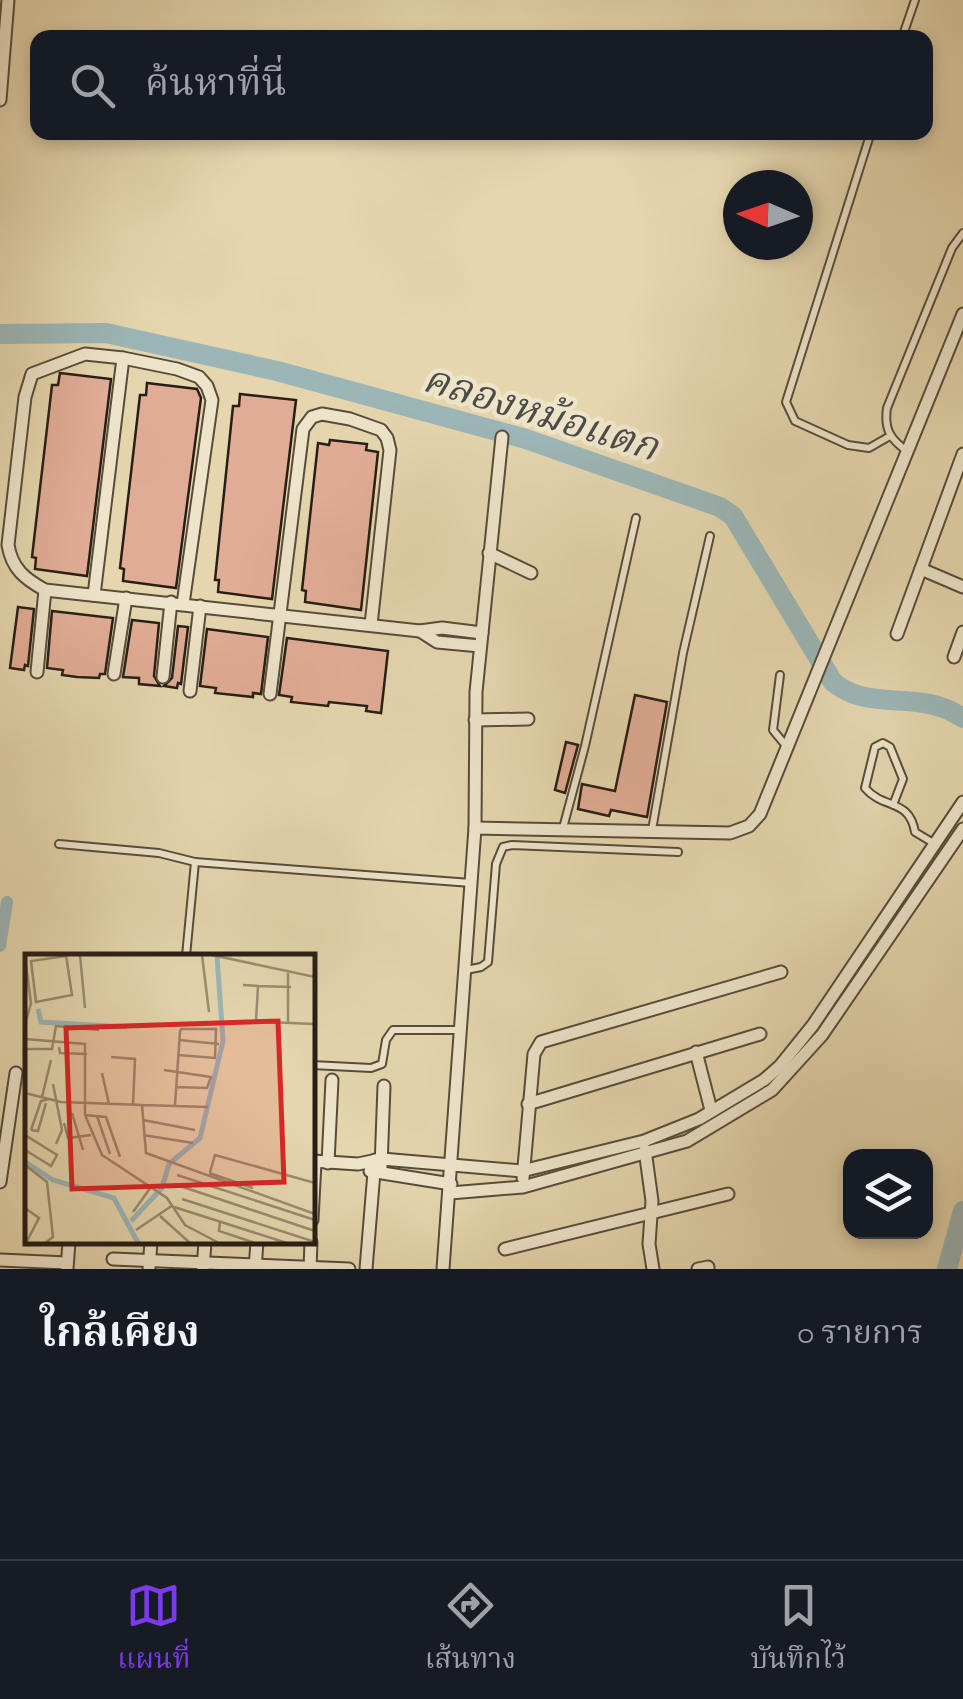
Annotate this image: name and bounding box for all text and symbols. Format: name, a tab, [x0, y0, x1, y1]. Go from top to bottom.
search box	[30, 30, 933, 140]
icon: search	[65, 58, 120, 113]
text: ค้นหาที่นี่	[145, 59, 286, 113]
north arrow	[723, 170, 813, 260]
water label: คลองหม้อแตก	[415, 354, 666, 480]
inset map	[25, 954, 315, 1244]
map controls	[843, 1149, 933, 1239]
button: layers	[843, 1149, 933, 1239]
text: ใกล้เคียง	[40, 1306, 200, 1366]
text: 0 รายการ	[797, 1312, 923, 1358]
tab: แผนที่	[117, 1578, 191, 1683]
tab: เส้นทาง	[425, 1578, 516, 1683]
tab: บันทึกไว้	[750, 1578, 846, 1683]

